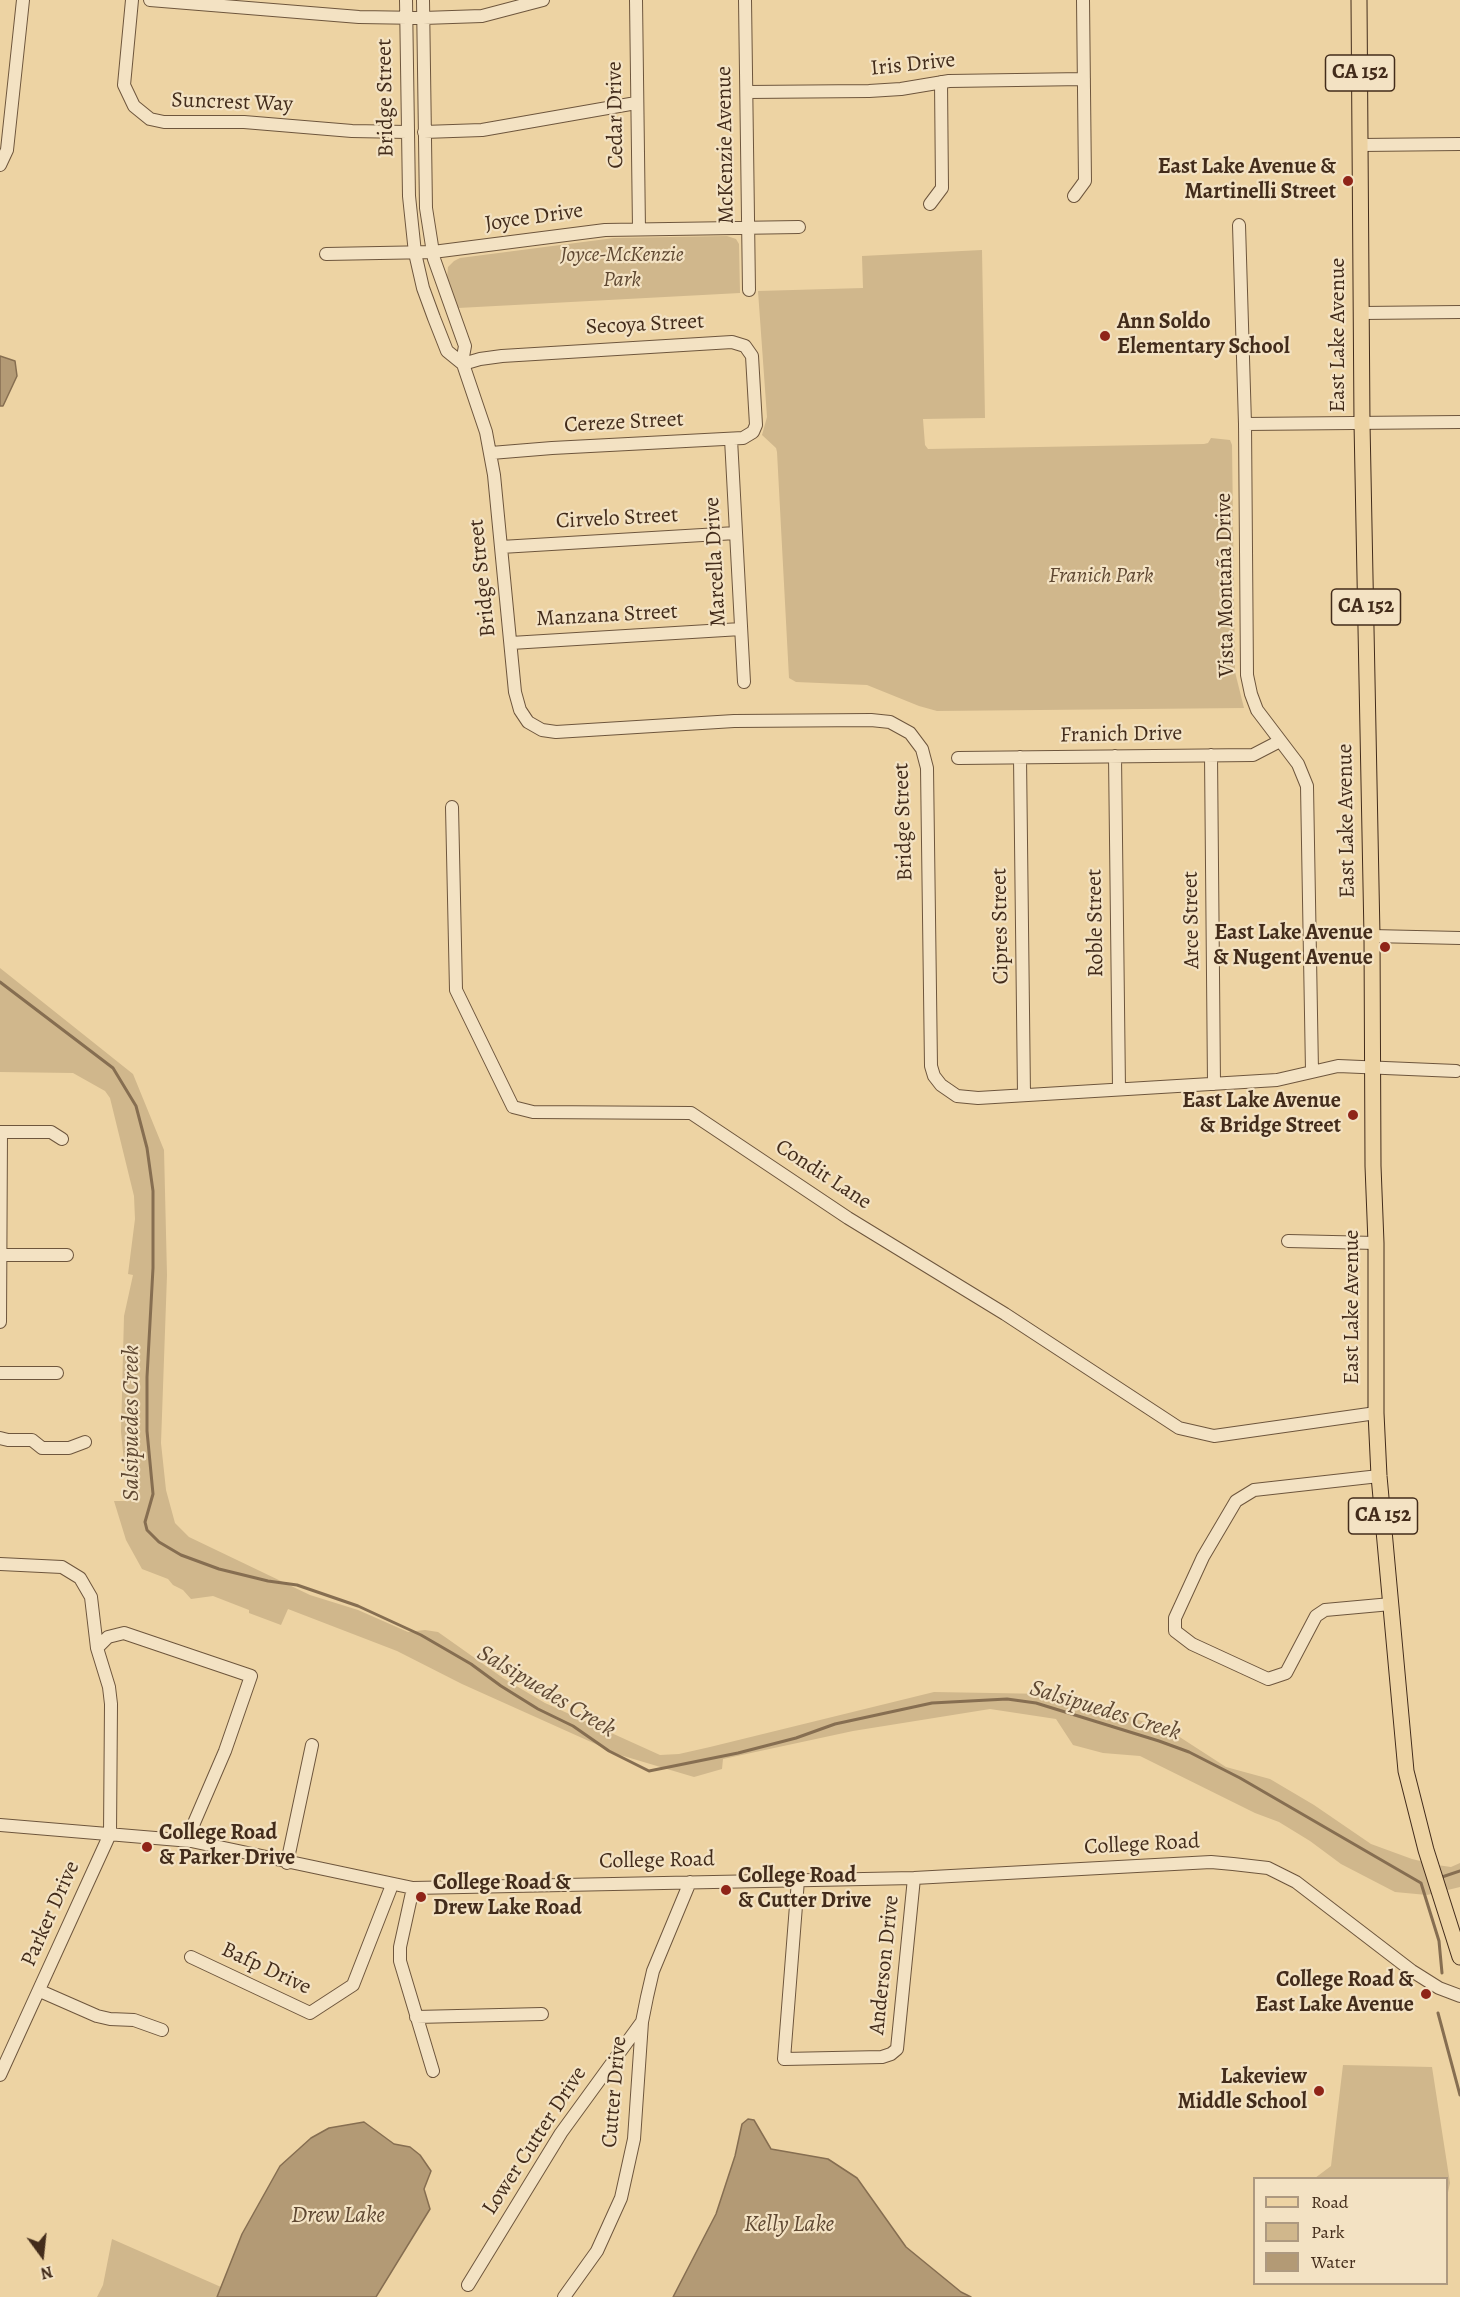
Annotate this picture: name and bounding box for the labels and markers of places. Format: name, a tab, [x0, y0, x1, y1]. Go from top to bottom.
place label: East Lake Avenue & Martinelli Street	[1158, 155, 1336, 206]
marker: East Lake Avenue & Martinelli Street	[1341, 174, 1355, 188]
place label: Ann Soldo Elementary School	[1117, 310, 1290, 362]
marker: Ann Soldo Elementary School	[1098, 329, 1112, 343]
place label: East Lake Avenue & Nugent Avenue	[1213, 921, 1373, 972]
marker: East Lake Avenue & Nugent Avenue	[1378, 940, 1392, 954]
place label: East Lake Avenue & Bridge Street	[1182, 1089, 1341, 1140]
marker: East Lake Avenue & Bridge Street	[1346, 1108, 1360, 1122]
place label: College Road & Parker Drive	[159, 1821, 295, 1873]
marker: College Road & Parker Drive	[140, 1840, 154, 1854]
place label: College Road & Cutter Drive	[738, 1864, 871, 1916]
place label: College Road & Drew Lake Road	[433, 1871, 582, 1922]
marker: College Road & Cutter Drive	[719, 1883, 733, 1897]
marker: College Road & Drew Lake Road	[414, 1890, 428, 1904]
place label: College Road & East Lake Avenue	[1255, 1968, 1414, 2020]
marker: College Road & East Lake Avenue	[1419, 1987, 1433, 2001]
place label: Lakeview Middle School	[1177, 2065, 1307, 2116]
marker: Lakeview Middle School	[1312, 2084, 1326, 2098]

